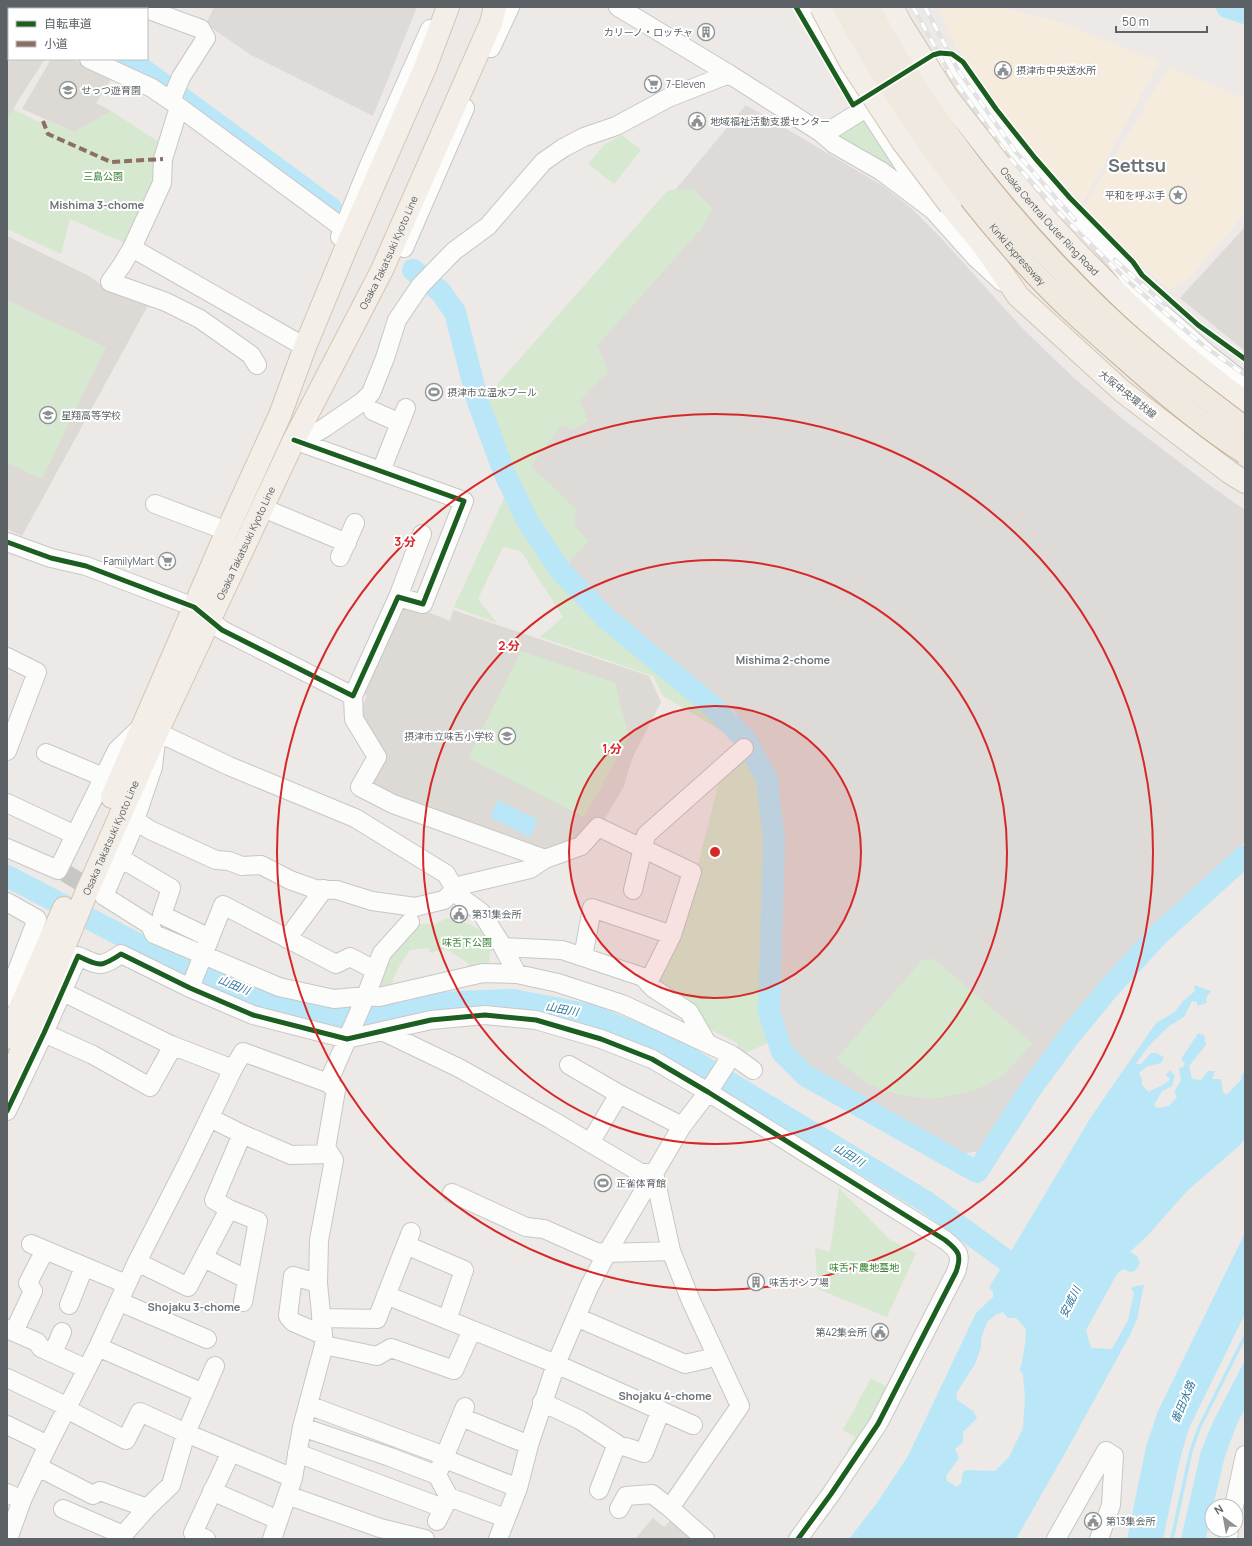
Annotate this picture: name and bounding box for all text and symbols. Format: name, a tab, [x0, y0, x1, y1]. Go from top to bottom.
legend	[8, 8, 148, 60]
scale bar	[1116, 8, 1207, 34]
text: 50 m	[1122, 13, 1149, 30]
text: 自転車道	[44, 15, 92, 32]
building icon: カリーノ・ロッチャ	[696, 22, 716, 42]
place label: カリーノ・ロッチャ	[604, 25, 693, 39]
text: 小道	[44, 35, 68, 52]
public building icon: 摂津市中央送水所	[993, 60, 1013, 80]
place label: 摂津市中央送水所	[1016, 63, 1096, 77]
supermarket icon: 7-Eleven	[643, 74, 663, 94]
place label: 7-Eleven	[666, 77, 705, 91]
school or university icon: せっつ遊育園	[58, 80, 78, 100]
place label: せっつ遊育園	[81, 83, 141, 97]
public building icon: 地域福祉活動支援センター	[687, 111, 707, 131]
place label: 地域福祉活動支援センター	[710, 114, 830, 128]
district label: Settsu	[1108, 153, 1166, 177]
street label: Osaka Central Outer Ring Road	[997, 164, 1102, 279]
park label: 三島公園	[83, 169, 123, 183]
place icon: 平和を呼ぶ手	[1168, 185, 1188, 205]
place label: 平和を呼ぶ手	[1105, 188, 1165, 202]
street label: Osaka Takatsuki Kyoto Line	[356, 193, 421, 312]
district label: Mishima 3-chome	[50, 197, 145, 212]
street label: Kinki Expressway	[987, 221, 1049, 289]
street label: 大阪中央環状線	[1096, 367, 1160, 421]
sports icon: 摂津市立温水プール	[424, 382, 444, 402]
place label: 摂津市立温水プール	[447, 385, 537, 399]
school or university icon: 星翔高等学校	[38, 405, 58, 425]
place label: 星翔高等学校	[61, 408, 121, 422]
street label: Osaka Takatsuki Kyoto Line	[213, 484, 278, 602]
text: 3 分	[394, 533, 416, 550]
supermarket icon: FamilyMart	[157, 551, 177, 571]
place label: FamilyMart	[104, 554, 154, 568]
text: 2 分	[498, 637, 520, 654]
district label: Mishima 2-chome	[736, 652, 831, 667]
school or university icon: 摂津市立味舌小学校	[497, 726, 517, 746]
place label: 摂津市立味舌小学校	[404, 729, 494, 743]
text: 1 分	[602, 740, 622, 757]
street label: Osaka Takatsuki Kyoto Line	[79, 778, 142, 897]
centre of rings	[708, 845, 722, 859]
public building icon: 第31集会所	[449, 904, 469, 924]
place label: 第31集会所	[472, 907, 521, 921]
park label: 味舌下公園	[442, 935, 492, 949]
water label: 山田川	[216, 971, 253, 998]
water label: 山田川	[544, 998, 581, 1019]
water label: 山田川	[831, 1140, 868, 1170]
sports icon: 正雀体育館	[593, 1173, 613, 1193]
place label: 正雀体育館	[616, 1176, 666, 1190]
park label: 味舌下農地墓地	[829, 1260, 900, 1274]
building icon: 味舌ポンプ場	[746, 1272, 766, 1292]
place label: 味舌ポンプ場	[769, 1275, 829, 1289]
water label: 安威川	[1055, 1283, 1084, 1320]
district label: Shojaku 3-chome	[148, 1299, 241, 1314]
public building icon: 第42集会所	[870, 1322, 890, 1342]
place label: 第42集会所	[815, 1325, 867, 1339]
water label: 番田水路	[1167, 1378, 1198, 1425]
district label: Shojaku 4-chome	[618, 1388, 712, 1403]
north arrow	[1204, 1498, 1244, 1538]
text: N	[1211, 1501, 1226, 1518]
public building icon: 第13集会所	[1083, 1511, 1103, 1531]
place label: 第13集会所	[1106, 1514, 1155, 1528]

